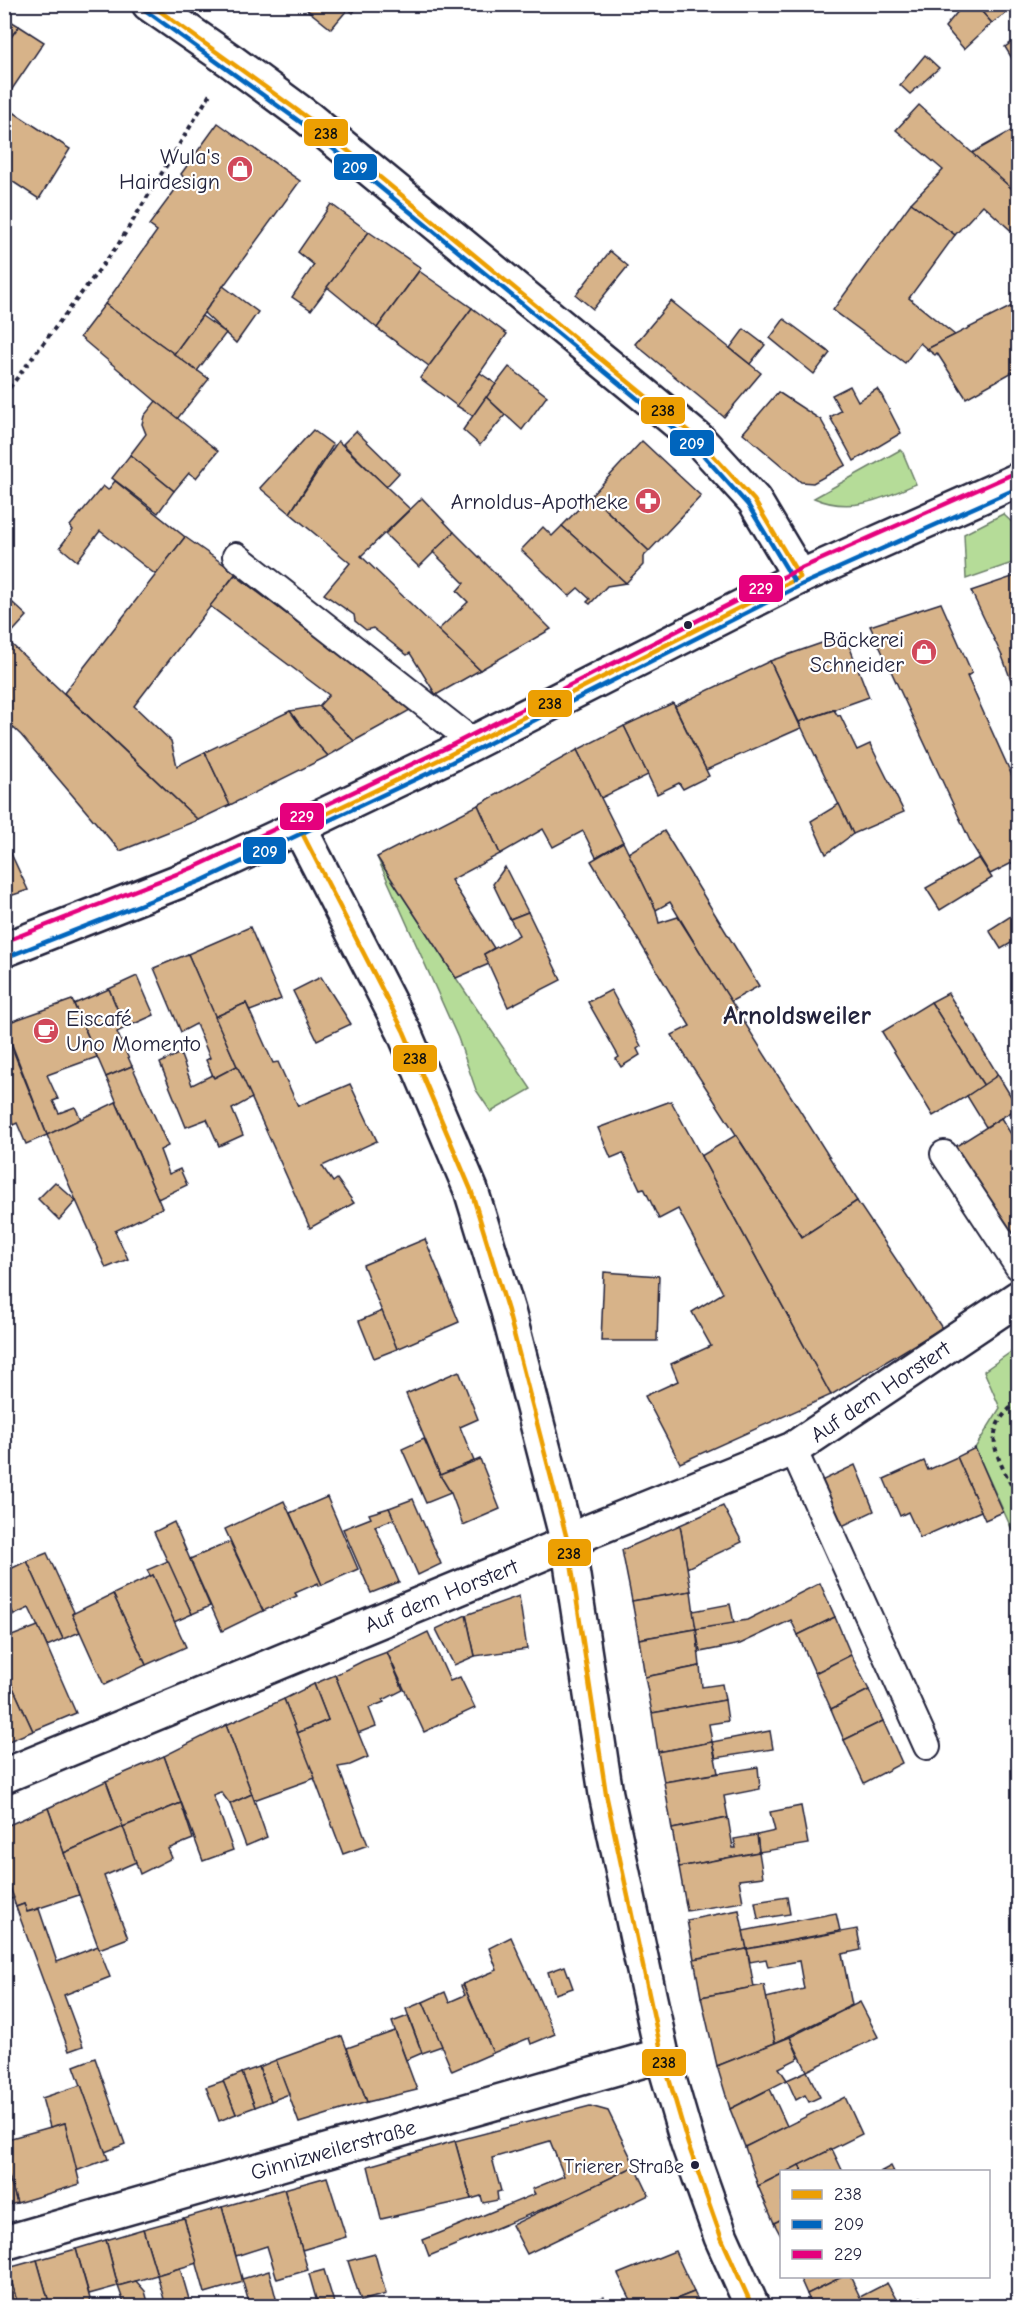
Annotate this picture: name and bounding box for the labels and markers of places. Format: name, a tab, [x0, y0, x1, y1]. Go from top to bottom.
place label: Wula's Hairdesign	[119, 144, 220, 195]
shop icon: Wula's Hairdesign	[225, 154, 255, 184]
pharmacy icon: Arnoldus-Apotheke	[633, 486, 663, 516]
place label: Arnoldus-Apotheke	[451, 489, 628, 515]
unlabelled marker	[682, 619, 694, 631]
place label: Bäckerei Schneider	[810, 627, 904, 678]
shop icon: Bäckerei Schneider	[909, 637, 939, 667]
place label: Eiscafé Uno Momento	[66, 1006, 201, 1057]
cafe icon: Eiscafé Uno Momento	[31, 1016, 61, 1046]
place label: Trierer Straße	[564, 2155, 684, 2178]
marker: Trierer Straße	[689, 2159, 701, 2171]

